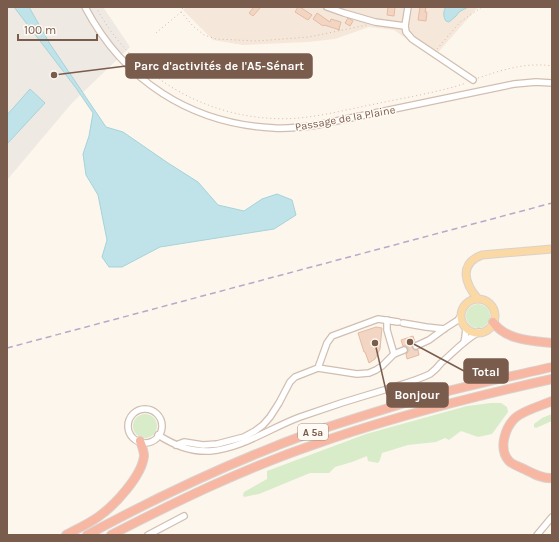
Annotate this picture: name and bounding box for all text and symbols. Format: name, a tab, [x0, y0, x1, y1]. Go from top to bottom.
scale bar	[18, 16, 97, 42]
text: 100 m	[24, 23, 56, 37]
callout: Parc d'activités de l'A5-Sénart	[126, 54, 312, 78]
text: Parc d'activités de l'A5-Sénart	[134, 59, 304, 73]
street label: Passage de la Plaine	[294, 103, 397, 134]
callout: Total	[464, 359, 508, 383]
text: Total	[472, 365, 500, 379]
callout: Bonjour	[387, 383, 448, 407]
text: Bonjour	[394, 388, 440, 402]
road number: A 5a	[298, 424, 328, 440]

